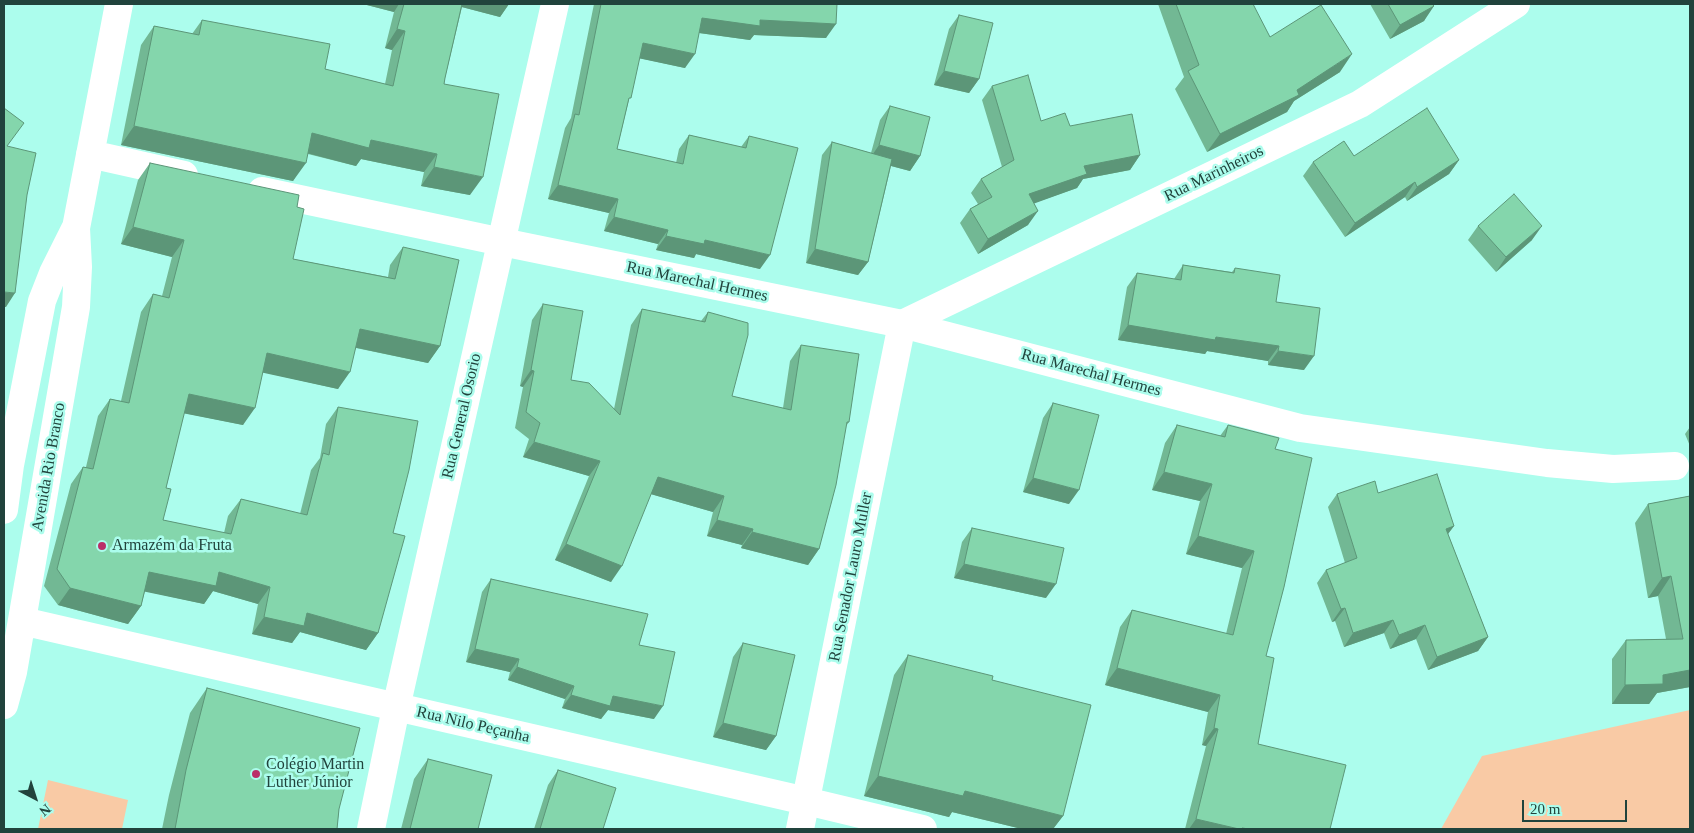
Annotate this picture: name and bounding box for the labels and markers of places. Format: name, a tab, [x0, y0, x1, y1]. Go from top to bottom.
place label: Armazém da Fruta	[112, 536, 232, 556]
marker: Armazém da Fruta	[96, 540, 108, 552]
place label: Colégio Martin Luther Júnior	[266, 755, 364, 793]
marker: Colégio Martin Luther Júnior	[250, 768, 262, 780]

